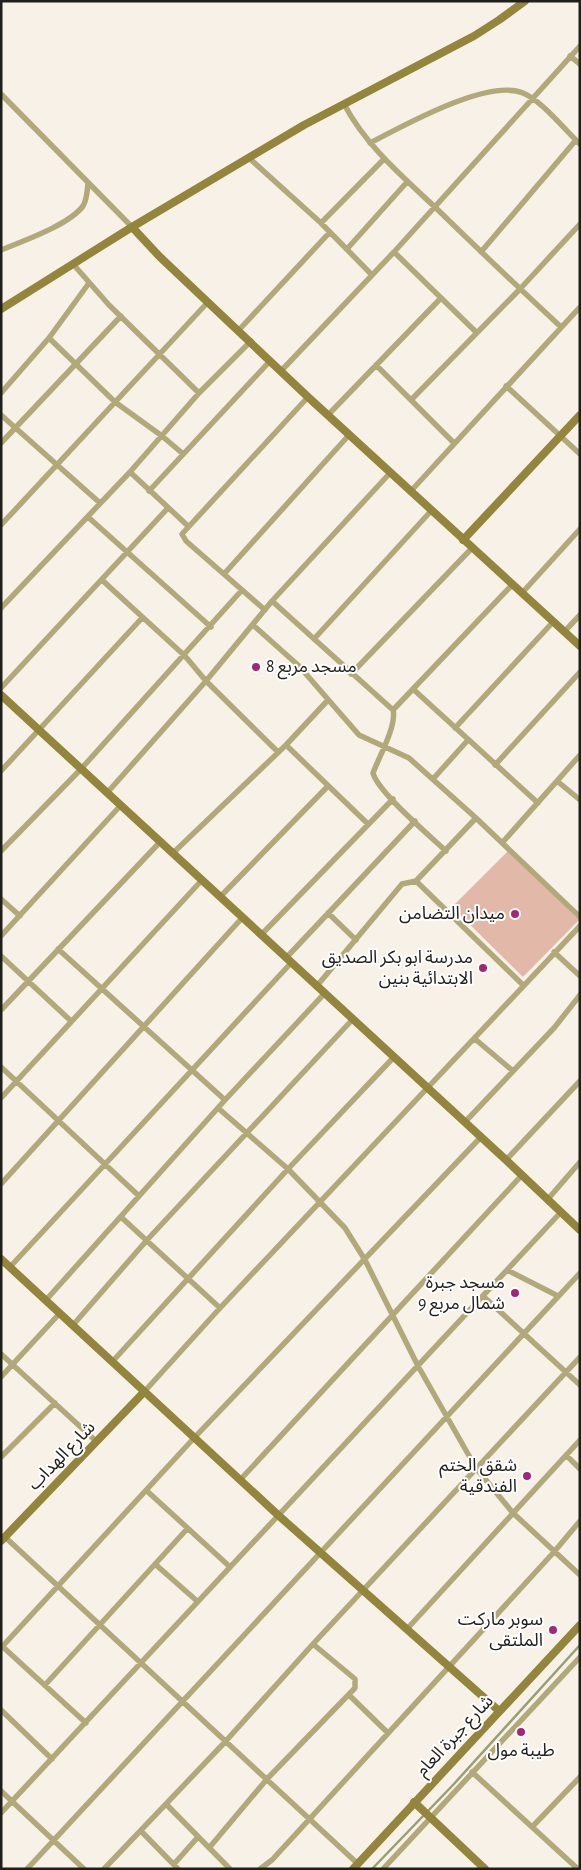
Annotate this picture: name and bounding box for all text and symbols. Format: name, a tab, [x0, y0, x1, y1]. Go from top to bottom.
place label: مسجد مربع 8	[266, 658, 357, 680]
marker: مسجد مربع 8	[250, 661, 262, 673]
place label: ميدان التضامن	[399, 905, 505, 924]
marker: ميدان التضامن	[509, 908, 521, 920]
place label: مدرسة ابو بكر الصديق الابتدائية بنين	[322, 949, 473, 989]
marker: مدرسة ابو بكر الصديق الابتدائية بنين	[477, 962, 489, 974]
place label: مسجد جبرة شمال مربع 9	[418, 1274, 505, 1317]
marker: مسجد جبرة شمال مربع 9	[509, 1287, 521, 1299]
street label: شارع الهداب	[25, 1418, 102, 1497]
place label: شقق الختم الفندقية	[439, 1457, 517, 1496]
marker: شقق الختم الفندقية	[521, 1470, 533, 1482]
place label: سوبر ماركت الملتقى	[458, 1611, 543, 1651]
marker: سوبر ماركت الملتقى	[547, 1624, 559, 1636]
street label: شارع جبرة العام	[413, 1692, 500, 1783]
marker: طيبة مول	[515, 1726, 527, 1738]
place label: طيبة مول	[487, 1742, 555, 1761]

